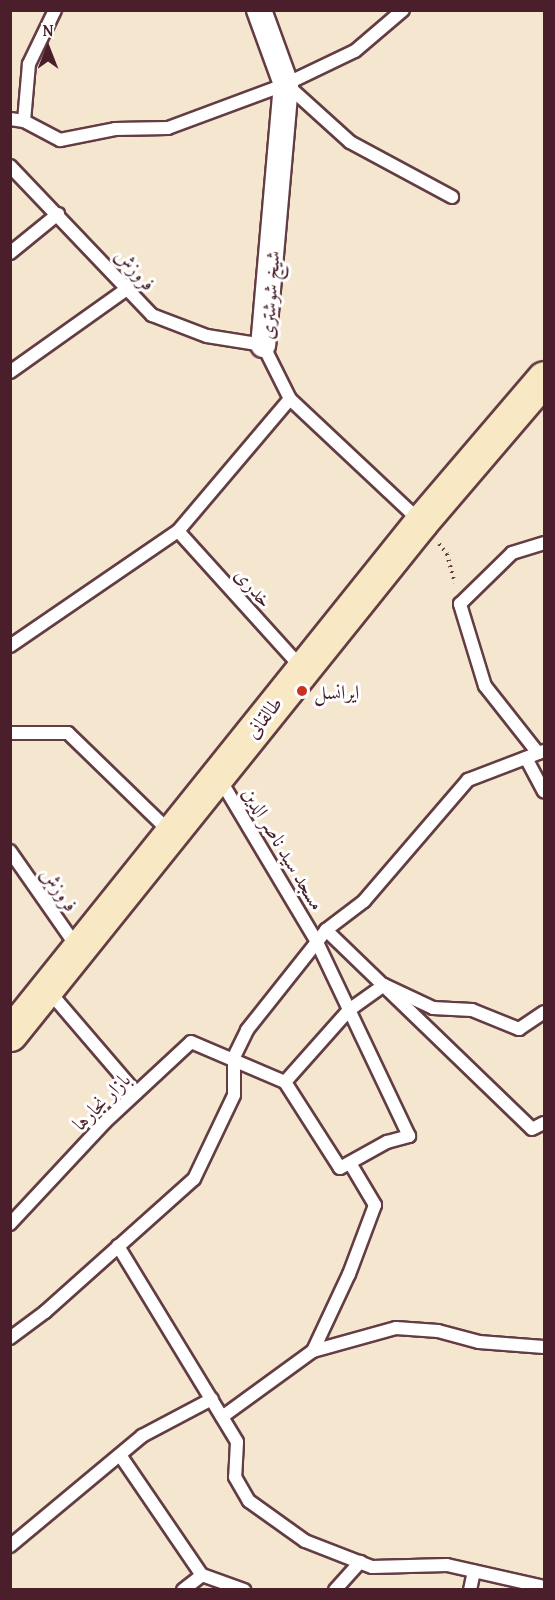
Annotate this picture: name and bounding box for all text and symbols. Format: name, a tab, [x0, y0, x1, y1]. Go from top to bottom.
north arrow	[18, 18, 78, 78]
text: N	[43, 18, 53, 42]
street label: فروزش	[111, 243, 161, 295]
street label: شیخ شوشتری	[254, 250, 284, 340]
street label: خدری	[230, 562, 278, 612]
place label: ایرانسل	[314, 679, 359, 703]
marker: ایرانسل	[295, 684, 309, 698]
street label: طالقانی	[239, 691, 287, 743]
street label: مسجد سید ناصر الدین	[238, 782, 330, 914]
street label: فروزش	[36, 862, 84, 916]
street label: بازار نجارها	[67, 1067, 135, 1135]

